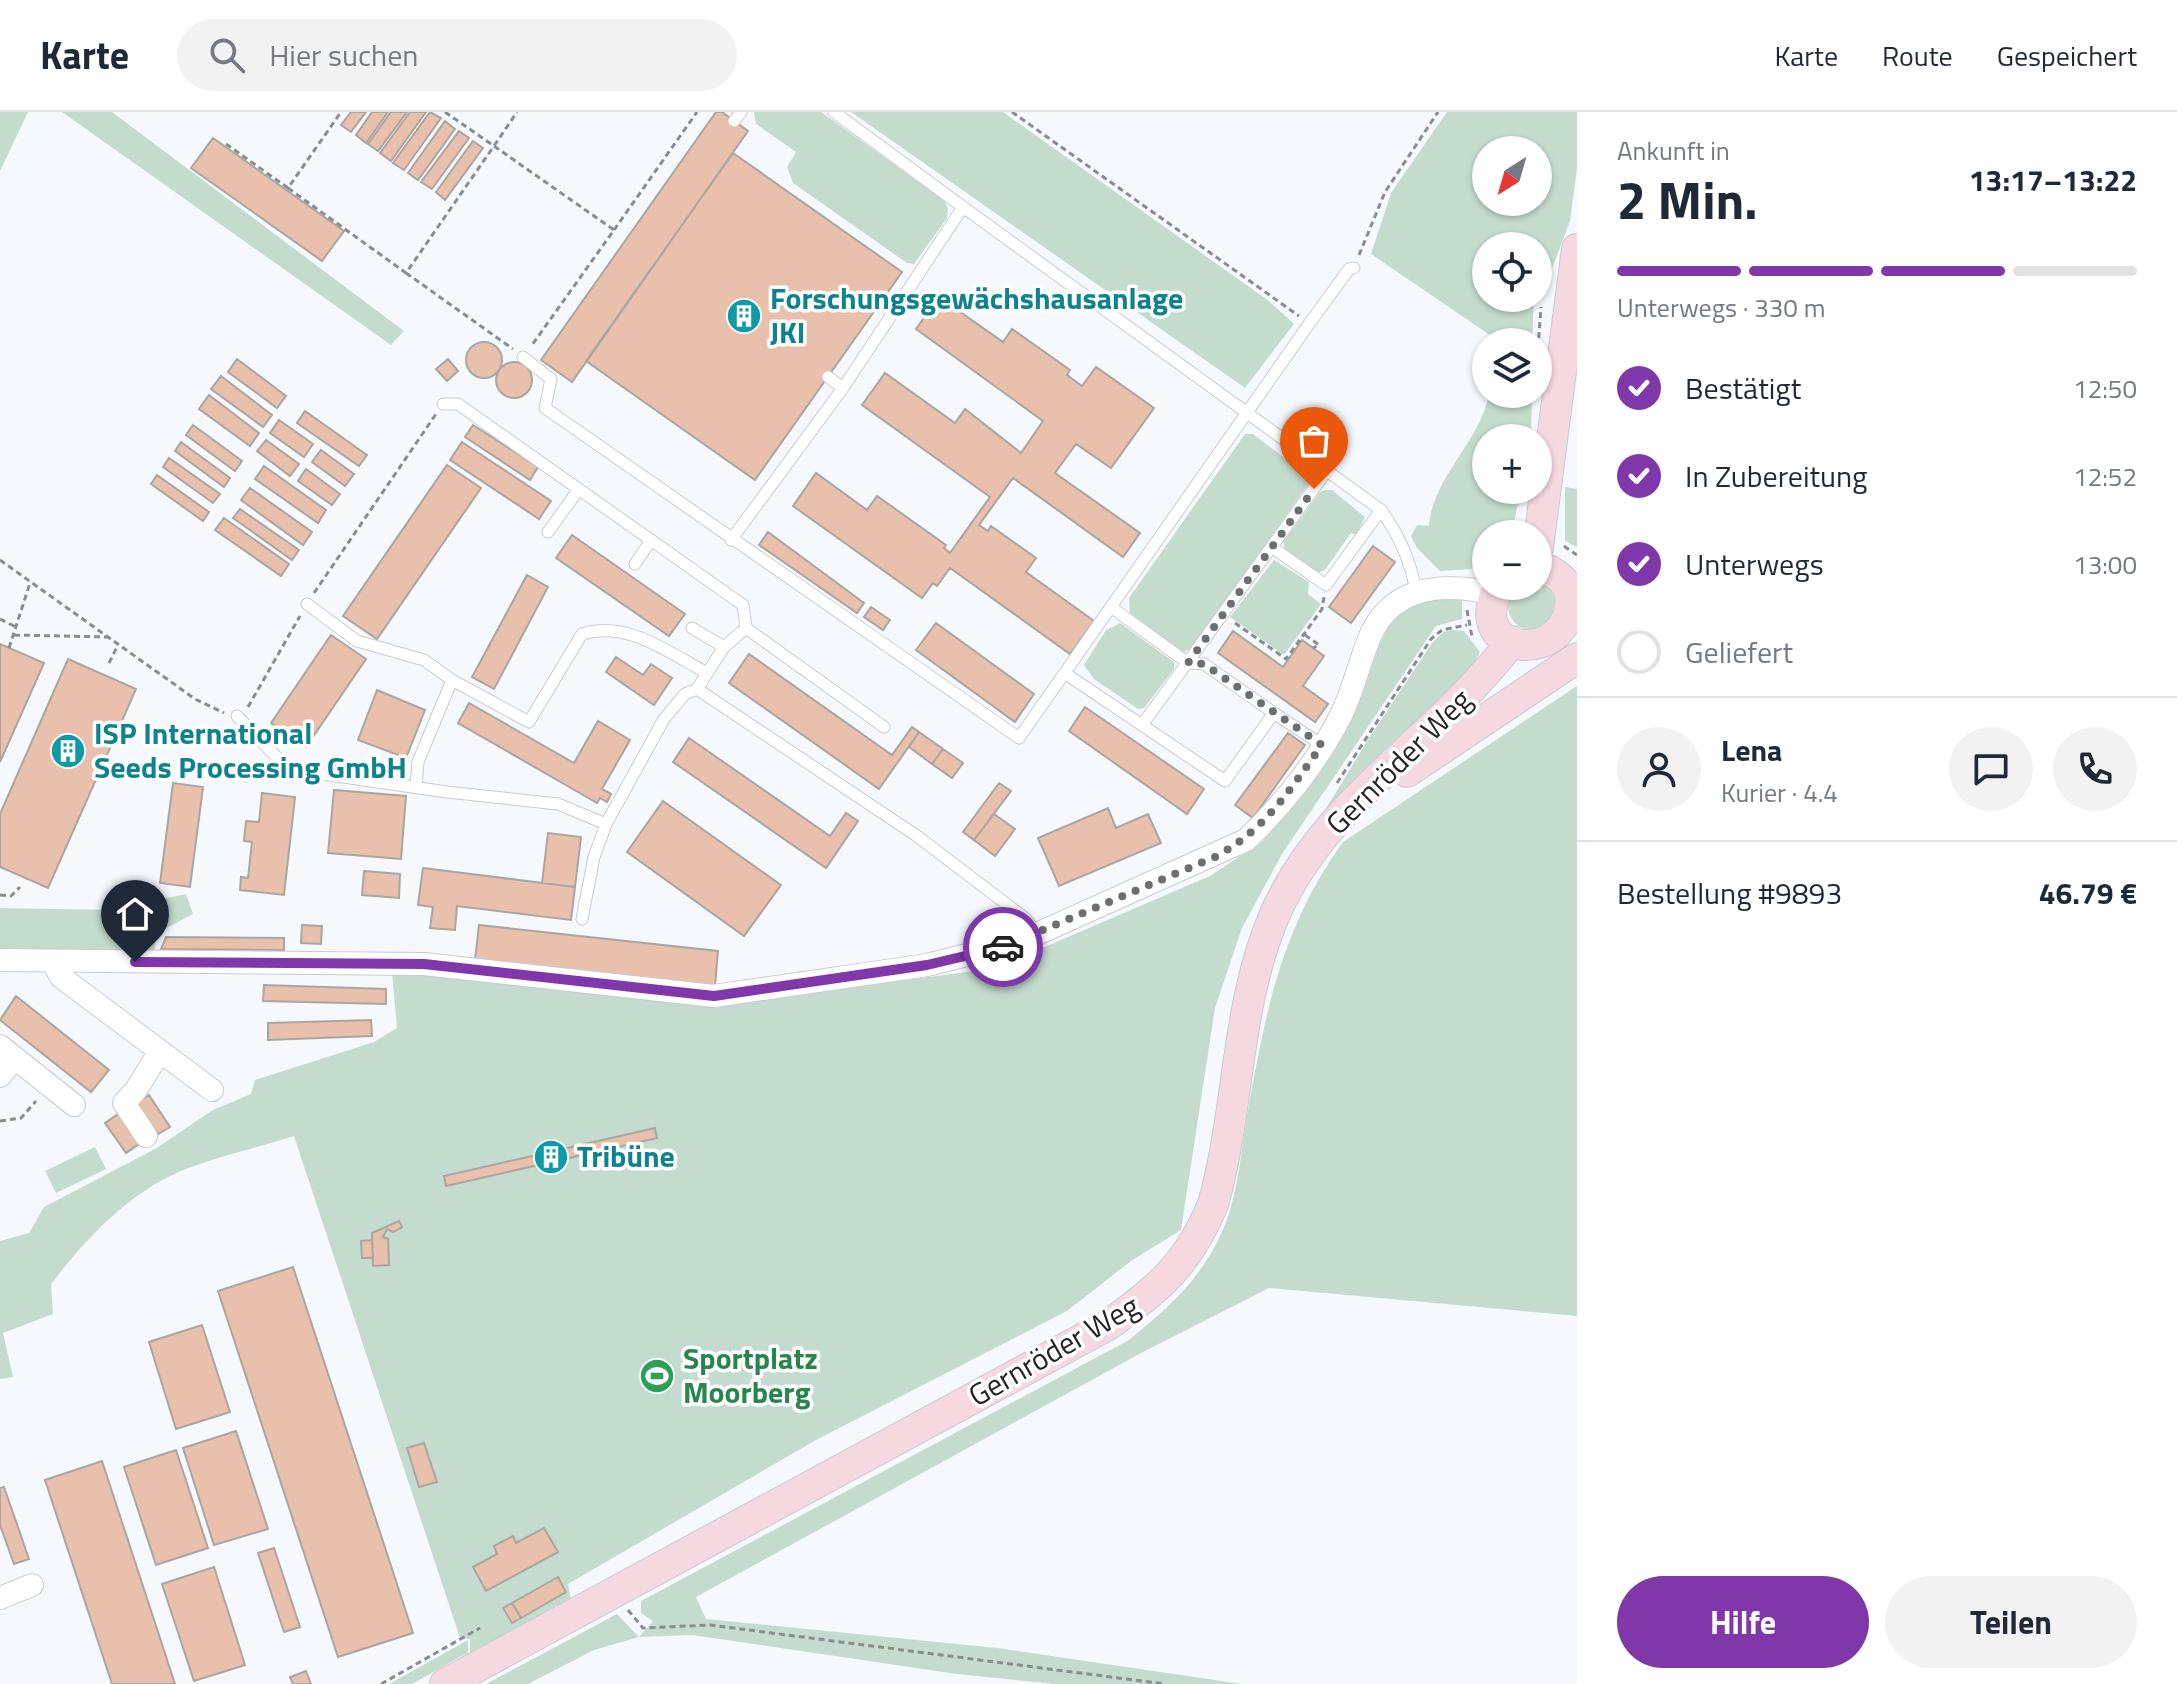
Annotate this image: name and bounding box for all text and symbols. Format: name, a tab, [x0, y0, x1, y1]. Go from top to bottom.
search box	[177, 19, 737, 91]
text: Karte	[40, 26, 129, 84]
text: Hier suchen	[269, 32, 418, 78]
icon: search	[205, 33, 249, 77]
text: Karte	[1774, 34, 1838, 77]
text: Route	[1882, 34, 1953, 77]
text: Gespeichert	[1997, 34, 2137, 77]
text: Ankunft in	[1617, 131, 1730, 170]
north arrow	[1472, 136, 1552, 216]
map controls	[1472, 136, 1552, 600]
text: 13:17–13:22	[1969, 157, 2137, 203]
text: 2 Min.	[1617, 160, 1758, 239]
button: locate	[1472, 232, 1552, 312]
place label: Forschungsgewächshausanlage JKI	[770, 275, 1183, 355]
text: Unterwegs · 330 m	[1617, 288, 1825, 327]
building icon: Forschungsgewächshausanlage JKI	[725, 297, 763, 335]
button: layers	[1472, 328, 1552, 408]
text: Bestätigt	[1685, 365, 1801, 411]
icon: check	[1617, 366, 1661, 410]
text: 12:50	[2073, 369, 2137, 408]
pin	[1280, 407, 1348, 489]
icon: bag	[1292, 419, 1336, 463]
button: +	[1472, 424, 1552, 504]
text: In Zubereitung	[1685, 453, 1868, 499]
icon: check	[1617, 454, 1661, 498]
text: 12:52	[2073, 457, 2137, 496]
button: −	[1472, 520, 1552, 600]
text: Unterwegs	[1685, 541, 1824, 587]
icon: check	[1617, 542, 1661, 586]
text: 13:00	[2073, 545, 2137, 584]
text: Geliefert	[1685, 629, 1793, 675]
street label: Gernröder Weg	[1315, 678, 1482, 845]
place label: ISP International Seeds Processing GmbH	[94, 710, 407, 790]
button: person	[1617, 727, 1701, 811]
text: Lena	[1721, 727, 1782, 773]
button: chat	[1949, 727, 2033, 811]
button: phone	[2053, 727, 2137, 811]
building icon: ISP International Seeds Processing GmbH	[49, 732, 87, 770]
text: Kurier · 4.4	[1721, 773, 1838, 812]
text: Bestellung #9893	[1617, 870, 1842, 916]
text: 46.79 €	[2039, 870, 2137, 916]
pin	[101, 880, 169, 962]
icon: home	[113, 892, 157, 936]
courier	[963, 907, 1043, 987]
icon: car	[981, 925, 1025, 969]
place label: Tribüne	[577, 1133, 675, 1179]
building icon: Tribüne	[532, 1138, 570, 1176]
street label: Gernröder Weg	[959, 1283, 1148, 1418]
place label: Sportplatz Moorberg	[683, 1335, 818, 1415]
sports icon: Sportplatz Moorberg	[638, 1357, 676, 1395]
button: Hilfe	[1617, 1576, 1869, 1668]
button: Teilen	[1885, 1576, 2137, 1668]

